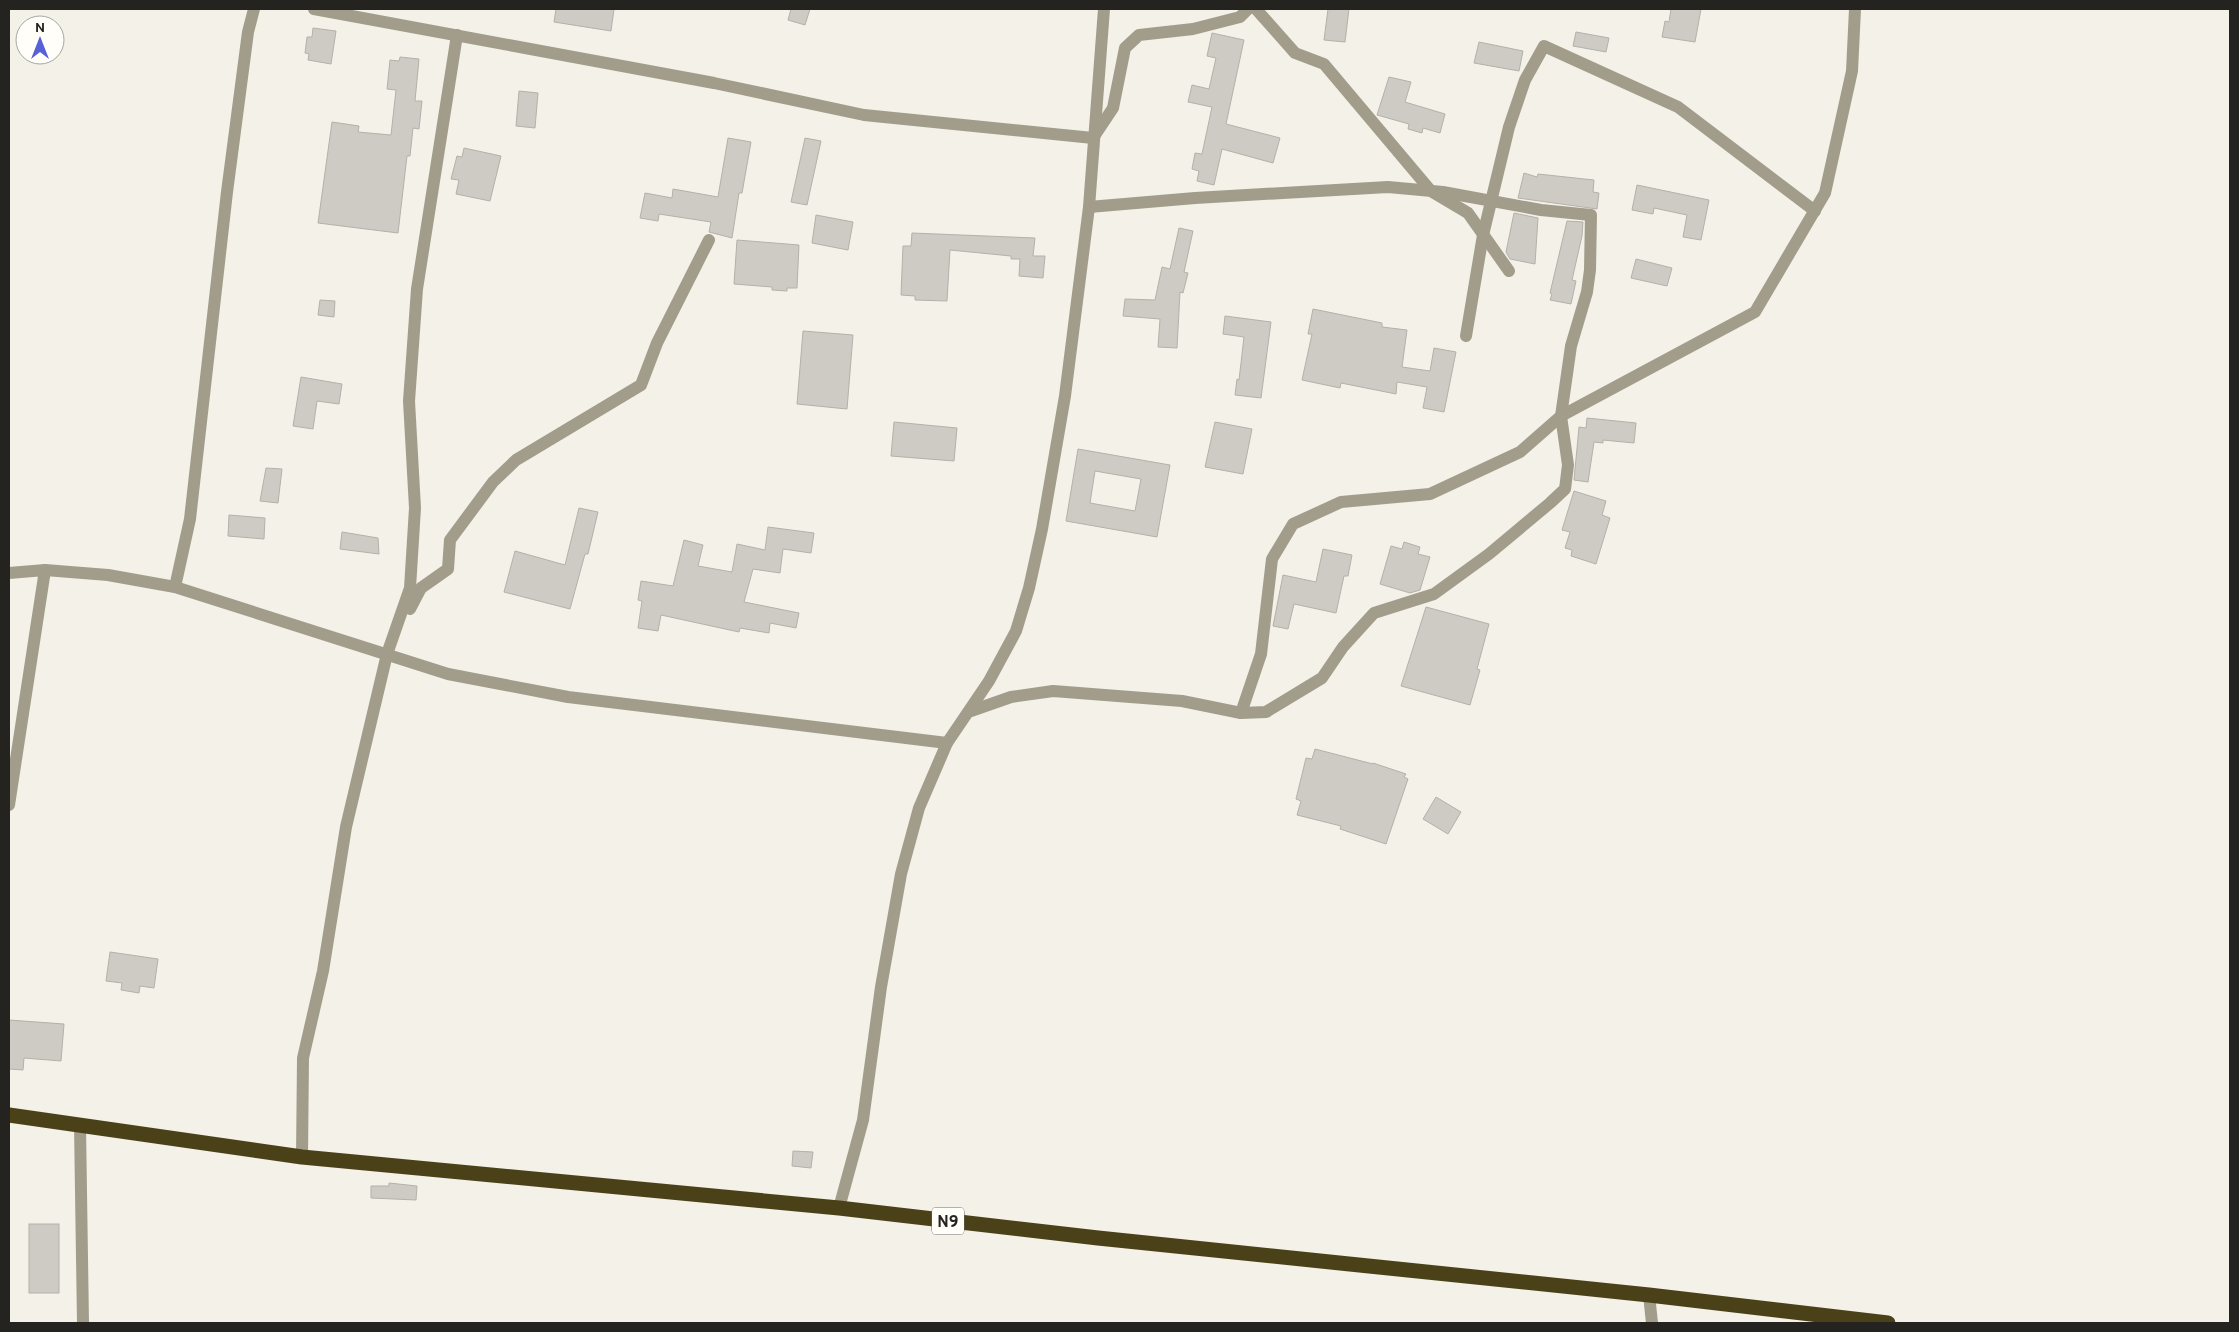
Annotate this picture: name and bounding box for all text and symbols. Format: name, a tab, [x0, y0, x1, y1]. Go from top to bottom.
north arrow	[15, 15, 65, 65]
text: N	[35, 20, 45, 37]
road number: N9	[932, 1208, 964, 1234]

